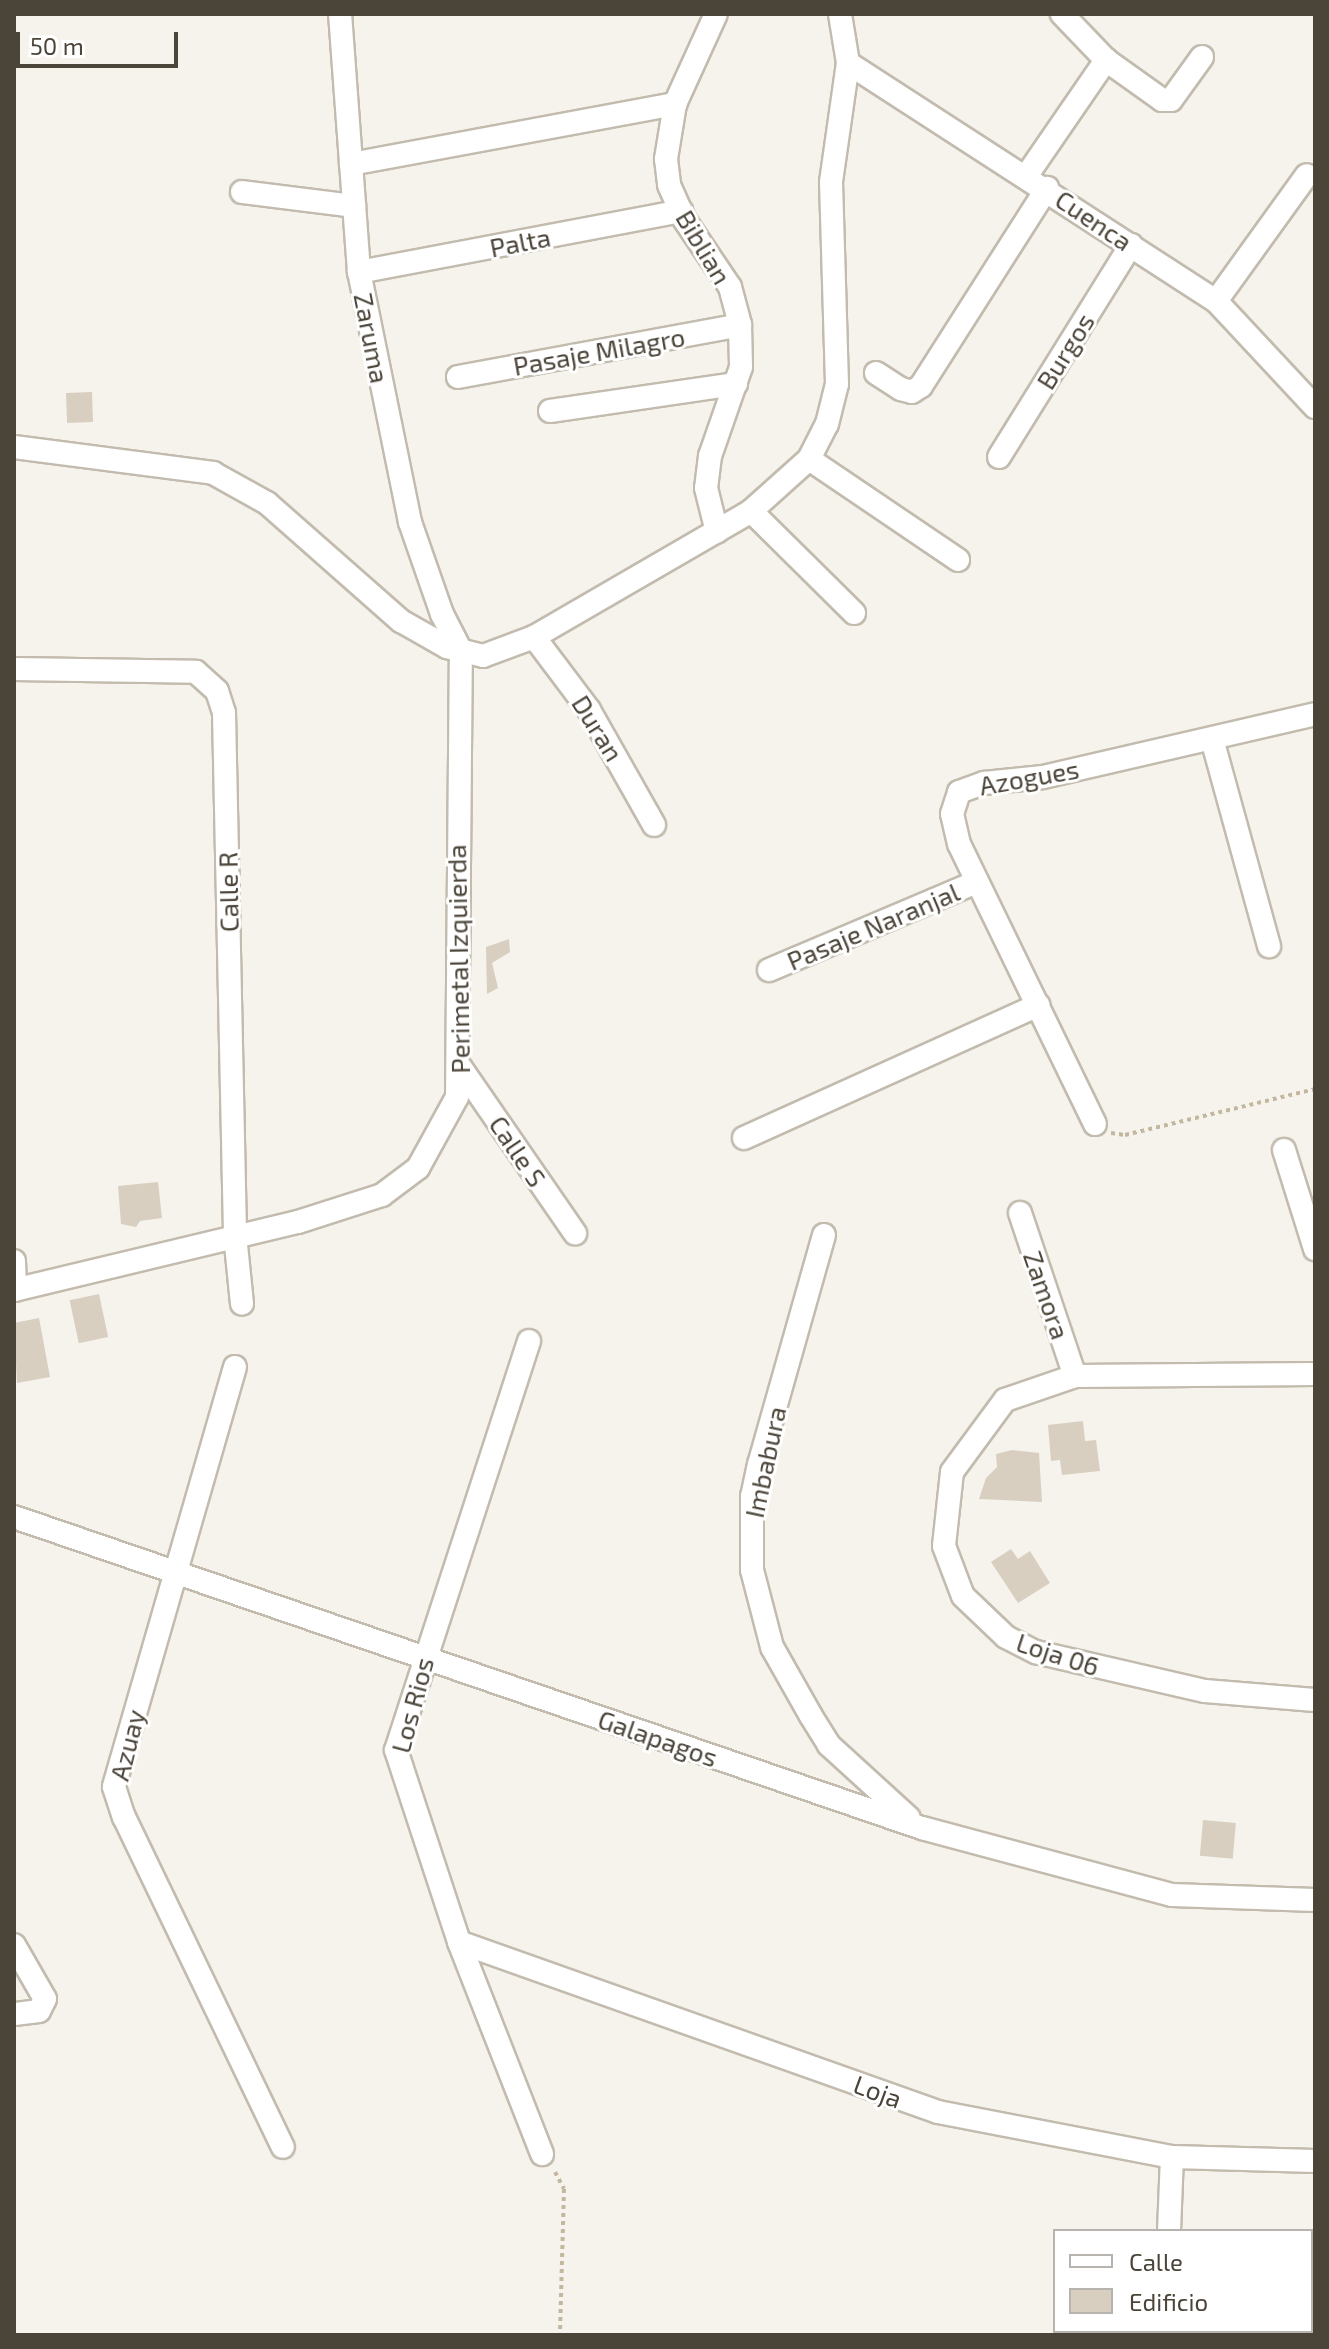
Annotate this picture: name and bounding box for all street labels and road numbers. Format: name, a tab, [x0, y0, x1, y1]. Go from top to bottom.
street label: Cuenca	[1050, 183, 1138, 257]
street label: Biblian	[670, 204, 738, 290]
street label: Palta	[487, 221, 553, 263]
street label: Zaruma	[348, 290, 396, 386]
street label: Burgos	[1030, 307, 1100, 395]
street label: Pasaje Milagro	[511, 321, 687, 381]
street label: Duran	[566, 689, 630, 767]
street label: Azogues	[977, 753, 1081, 801]
street label: Perimetal Izquierda	[440, 844, 476, 1074]
street label: Calle R	[212, 852, 244, 932]
street label: Pasaje Naranjal	[782, 876, 964, 976]
street label: Calle S	[483, 1110, 553, 1192]
street label: Zamora	[1017, 1247, 1077, 1343]
street label: Imbabura	[738, 1403, 792, 1521]
street label: Loja 06	[1013, 1626, 1103, 1682]
street label: Los Rios	[384, 1654, 440, 1756]
street label: Galapagos	[594, 1703, 722, 1773]
street label: Azuay	[103, 1706, 151, 1784]
street label: Loja	[850, 2068, 906, 2114]

